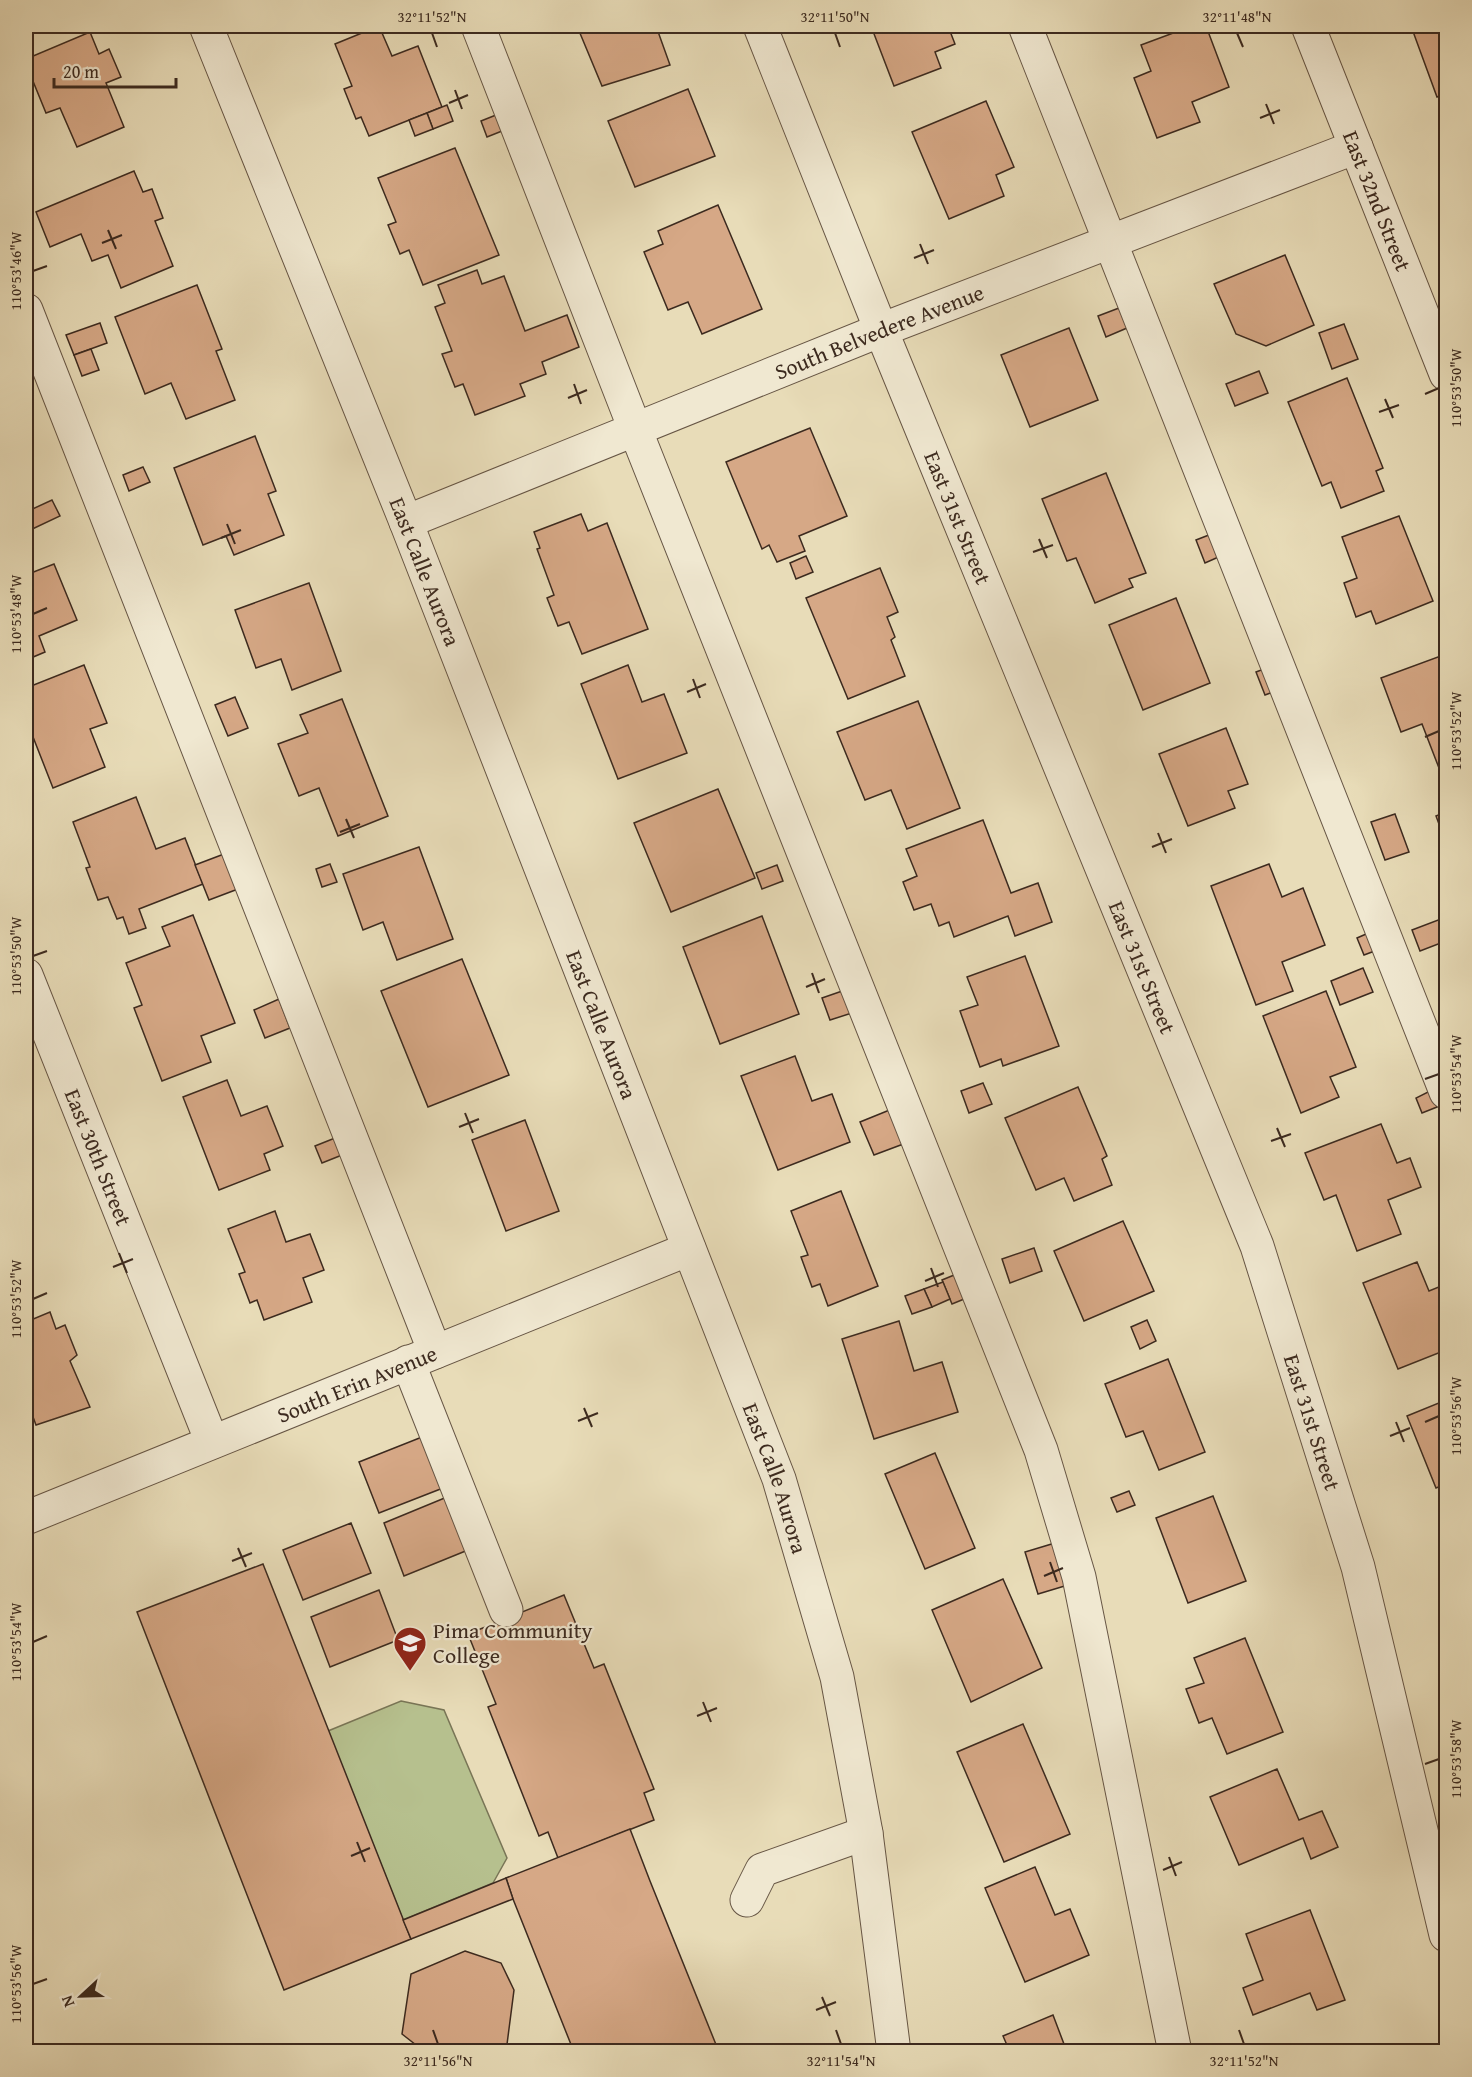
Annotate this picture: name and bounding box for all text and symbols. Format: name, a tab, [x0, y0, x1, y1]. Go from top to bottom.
text: 32°11'52"N	[398, 6, 467, 27]
text: 32°11'50"N	[801, 6, 870, 27]
text: 32°11'48"N	[1203, 6, 1272, 27]
scale bar	[54, 51, 176, 89]
text: 20 m	[63, 58, 99, 85]
street label: East 32nd Street	[1335, 126, 1420, 276]
text: 110°53'46"W	[5, 231, 26, 311]
street label: South Belvedere Avenue	[770, 276, 988, 387]
text: 110°53'50"W	[1445, 348, 1466, 428]
street label: East 31st Street	[916, 446, 1000, 589]
street label: East Calle Aurora	[382, 492, 469, 651]
text: 110°53'48"W	[5, 574, 26, 654]
text: 110°53'52"W	[1445, 691, 1466, 771]
street label: East 31st Street	[1101, 896, 1184, 1039]
text: 110°53'50"W	[5, 916, 26, 996]
street label: East Calle Aurora	[558, 945, 646, 1104]
text: 110°53'54"W	[1445, 1034, 1466, 1114]
street label: East 30th Street	[57, 1084, 140, 1230]
text: 110°53'52"W	[5, 1259, 26, 1339]
street label: South Erin Avenue	[272, 1337, 442, 1431]
street label: East 31st Street	[1276, 1350, 1349, 1494]
text: 110°53'56"W	[1445, 1376, 1466, 1456]
street label: East Calle Aurora	[735, 1398, 816, 1558]
text: 110°53'54"W	[5, 1602, 26, 1682]
place label: Pima Community College	[433, 1614, 593, 1671]
school or university icon: Pima Community College	[392, 1625, 428, 1672]
text: 110°53'58"W	[1445, 1719, 1466, 1799]
text: 110°53'56"W	[5, 1944, 26, 2024]
north arrow	[51, 1966, 111, 2026]
text: N	[54, 1992, 80, 2011]
text: 32°11'56"N	[404, 2050, 473, 2071]
text: 32°11'54"N	[807, 2050, 876, 2071]
text: 32°11'52"N	[1210, 2050, 1279, 2071]

